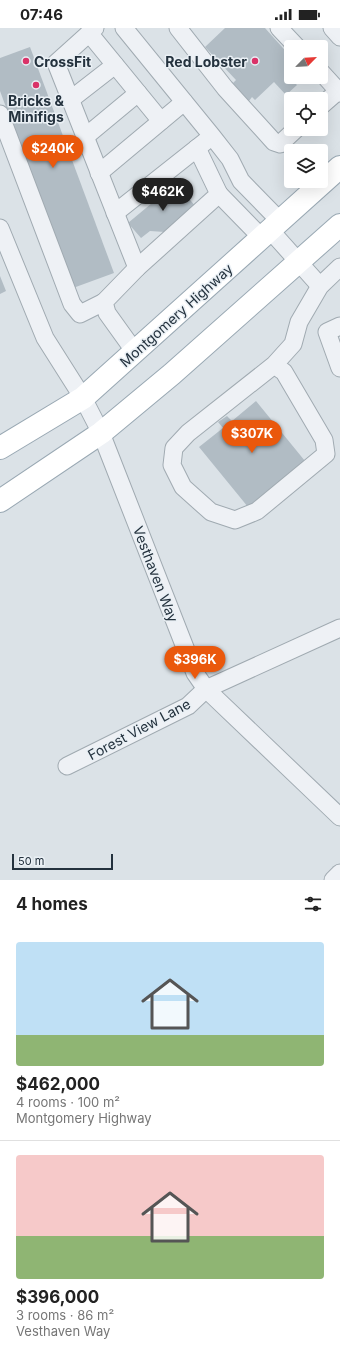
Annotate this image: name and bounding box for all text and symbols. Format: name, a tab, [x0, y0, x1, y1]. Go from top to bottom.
text: 07:46	[20, 5, 63, 24]
north arrow	[284, 40, 328, 84]
map controls	[284, 40, 328, 188]
place label: CrossFit	[34, 53, 91, 70]
place label: Red Lobster	[165, 53, 247, 70]
marker: CrossFit	[21, 56, 31, 66]
marker: Red Lobster	[250, 56, 260, 66]
marker: Bricks & Minifigs	[31, 80, 41, 90]
place label: Bricks & Minifigs	[8, 92, 64, 125]
button: locate	[284, 92, 328, 136]
pin: $240K	[25, 135, 81, 169]
text: $240K	[31, 140, 75, 156]
button: layers	[284, 144, 328, 188]
pin: $462K	[135, 178, 191, 212]
text: $462K	[141, 183, 185, 199]
street label: Montgomery Highway	[116, 260, 236, 370]
pin: $307K	[224, 420, 280, 454]
text: $307K	[231, 425, 273, 441]
street label: Vesthaven Way	[130, 524, 182, 625]
pin: $396K	[167, 646, 223, 680]
text: $396K	[173, 651, 217, 667]
street label: Forest View Lane	[85, 695, 193, 763]
scale bar	[12, 852, 113, 871]
text: 50 m	[18, 854, 44, 868]
icon: filters	[302, 893, 324, 915]
text: 4 homes	[16, 894, 88, 914]
icon: home	[134, 968, 206, 1040]
text: $462,000	[16, 1074, 100, 1094]
text: 4 rooms · 100 m²	[16, 1094, 120, 1110]
text: Montgomery Highway	[16, 1110, 152, 1126]
icon: home	[134, 1181, 206, 1253]
text: $396,000	[16, 1287, 99, 1307]
text: 3 rooms · 86 m²	[16, 1307, 114, 1323]
text: Vesthaven Way	[16, 1323, 110, 1339]

